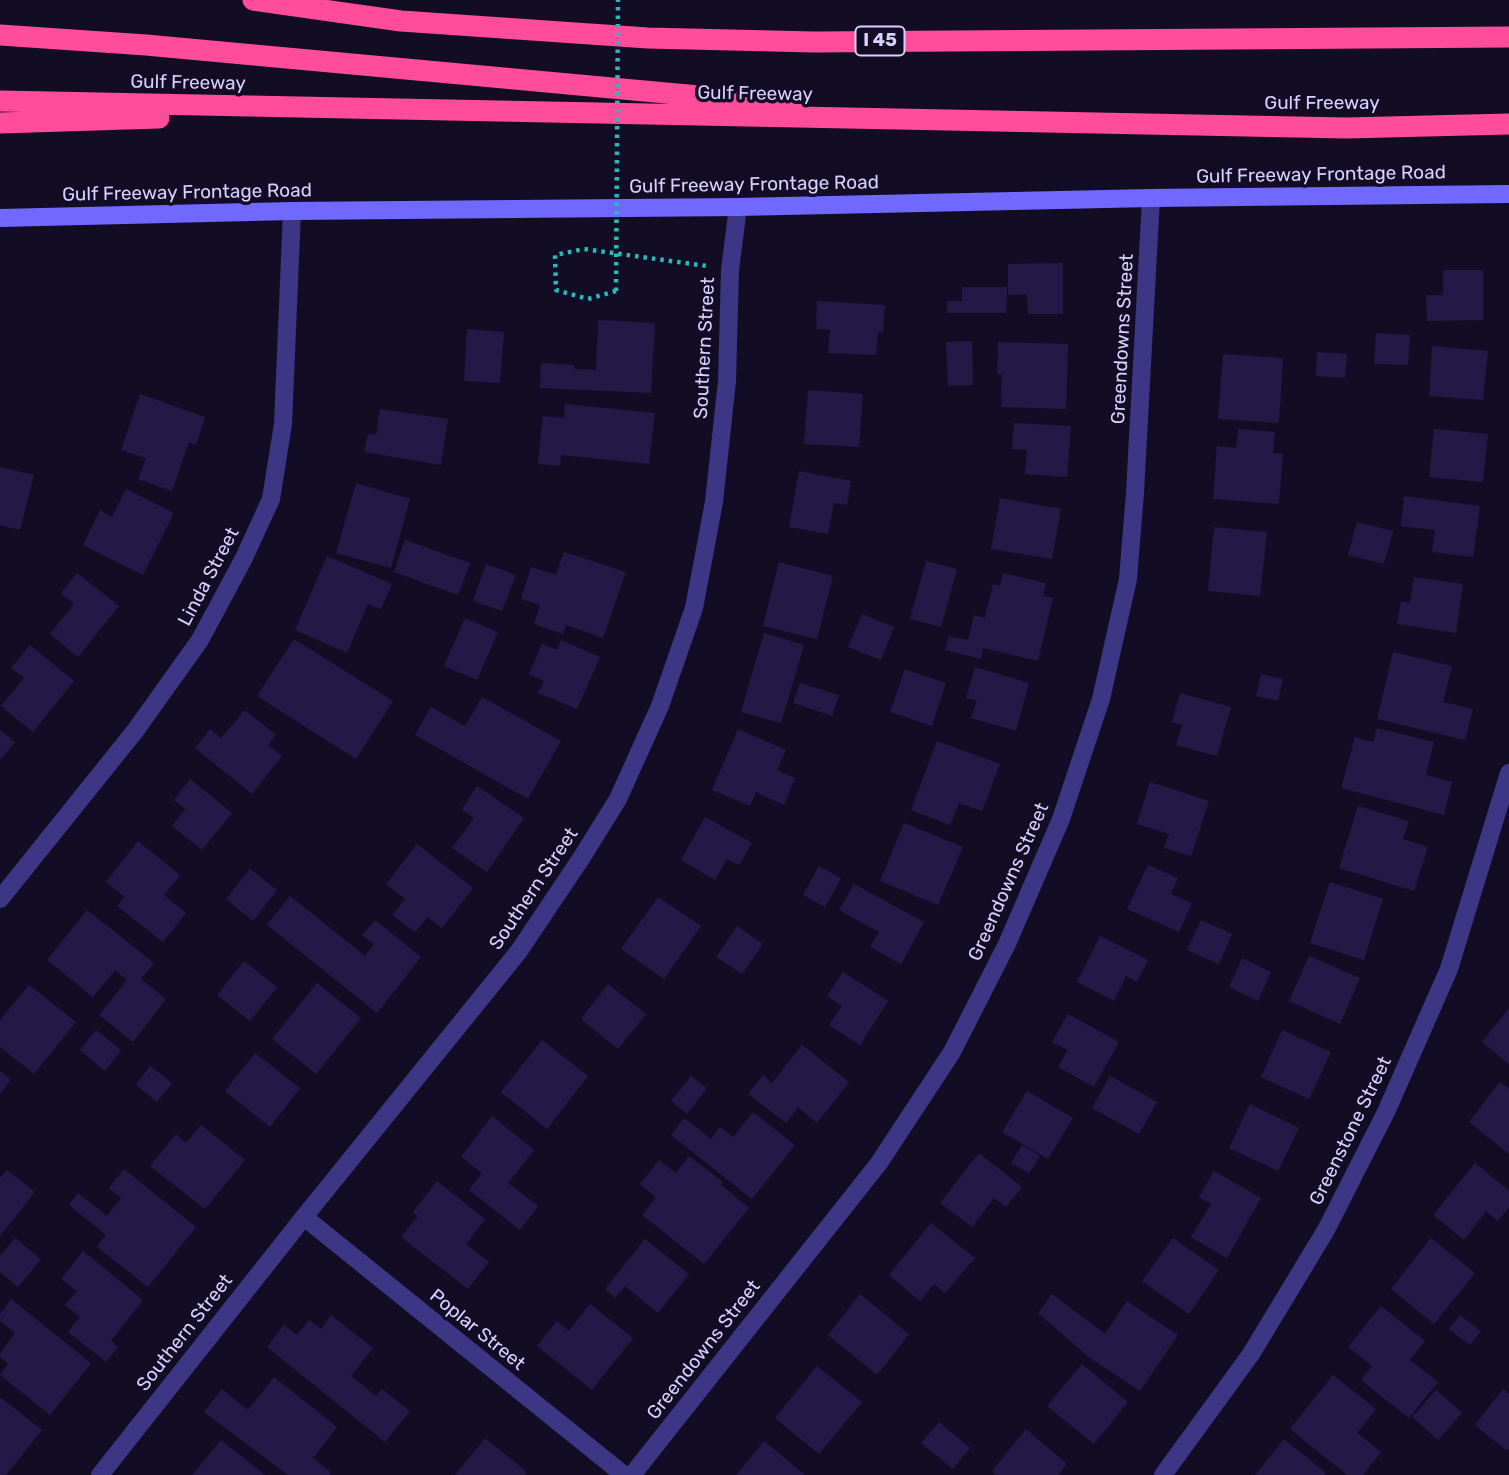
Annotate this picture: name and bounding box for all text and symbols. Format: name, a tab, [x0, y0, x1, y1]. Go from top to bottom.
road number: I 45	[856, 26, 904, 56]
street label: Gulf Freeway	[130, 71, 246, 95]
street label: Gulf Freeway	[697, 82, 813, 106]
street label: Gulf Freeway	[1264, 93, 1380, 115]
street label: Gulf Freeway Frontage Road	[1196, 161, 1446, 189]
street label: Gulf Freeway Frontage Road	[629, 171, 879, 199]
street label: Gulf Freeway Frontage Road	[62, 179, 312, 207]
street label: Greendowns Street	[1107, 253, 1139, 425]
street label: Southern Street	[690, 276, 720, 420]
street label: Linda Street	[174, 524, 244, 630]
street label: Greendowns Street	[964, 799, 1054, 965]
street label: Southern Street	[485, 824, 583, 954]
street label: Greenstone Street	[1305, 1053, 1397, 1209]
street label: Southern Street	[132, 1270, 238, 1396]
street label: Greendowns Street	[642, 1276, 766, 1424]
street label: Poplar Street	[425, 1285, 529, 1375]

